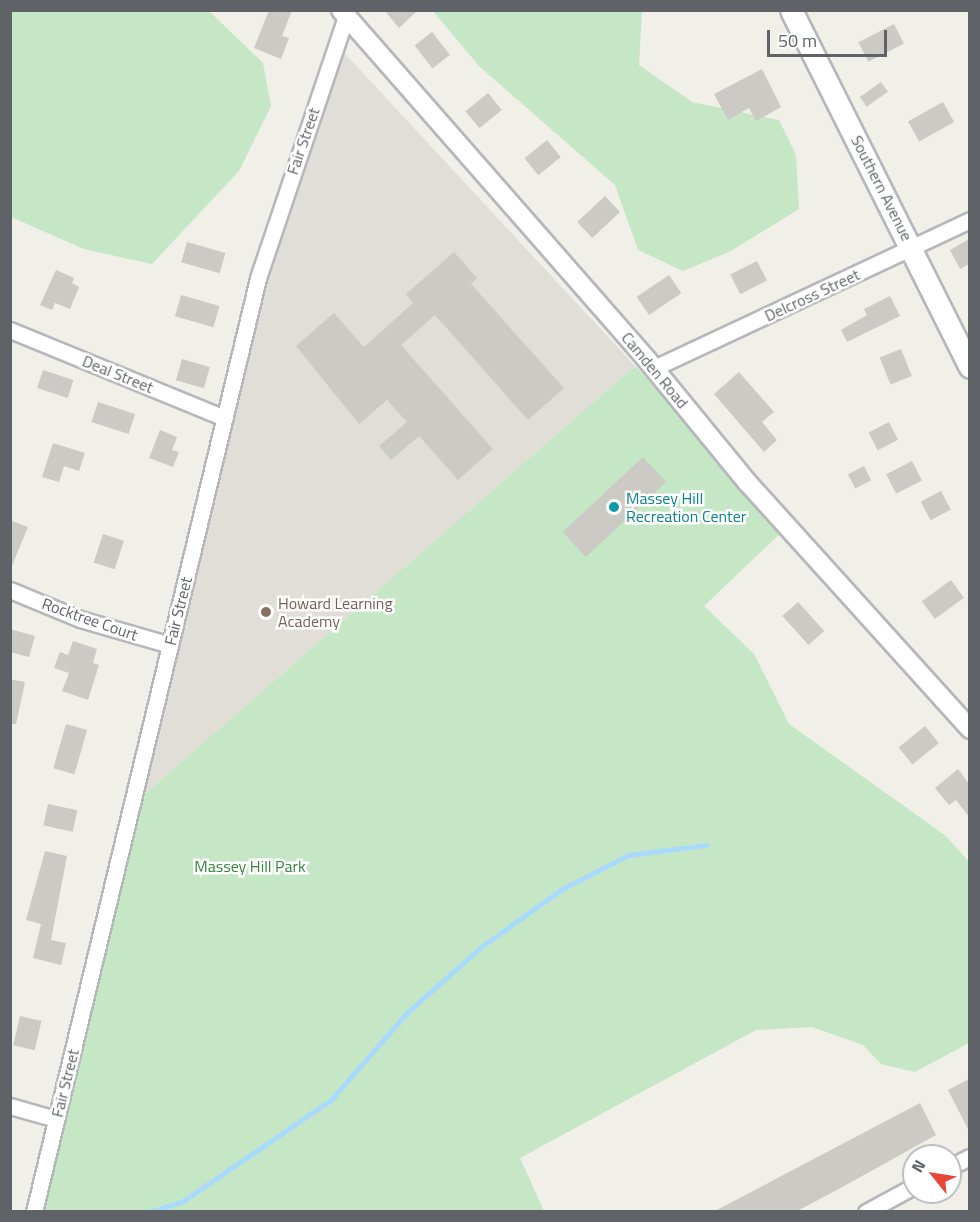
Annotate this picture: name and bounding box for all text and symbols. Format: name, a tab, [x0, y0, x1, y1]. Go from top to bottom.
scale bar	[770, 18, 890, 56]
text: 50 m	[778, 27, 817, 54]
street label: Fair Street	[283, 105, 323, 177]
street label: Southern Avenue	[847, 132, 917, 244]
street label: Delcross Street	[761, 265, 863, 325]
street label: Camden Road	[618, 328, 692, 412]
street label: Deal Street	[80, 351, 156, 397]
place label: Massey Hill Recreation Center	[626, 488, 746, 526]
marker: Massey Hill Recreation Center	[607, 500, 621, 514]
street label: Fair Street	[160, 575, 196, 647]
place label: Howard Learning Academy	[278, 593, 393, 631]
street label: Rocktree Court	[40, 594, 140, 644]
marker: Howard Learning Academy	[259, 605, 273, 619]
park label: Massey Hill Park	[194, 856, 306, 876]
street label: Fair Street	[47, 1047, 83, 1119]
north arrow	[902, 1144, 962, 1204]
text: N	[905, 1155, 931, 1177]

